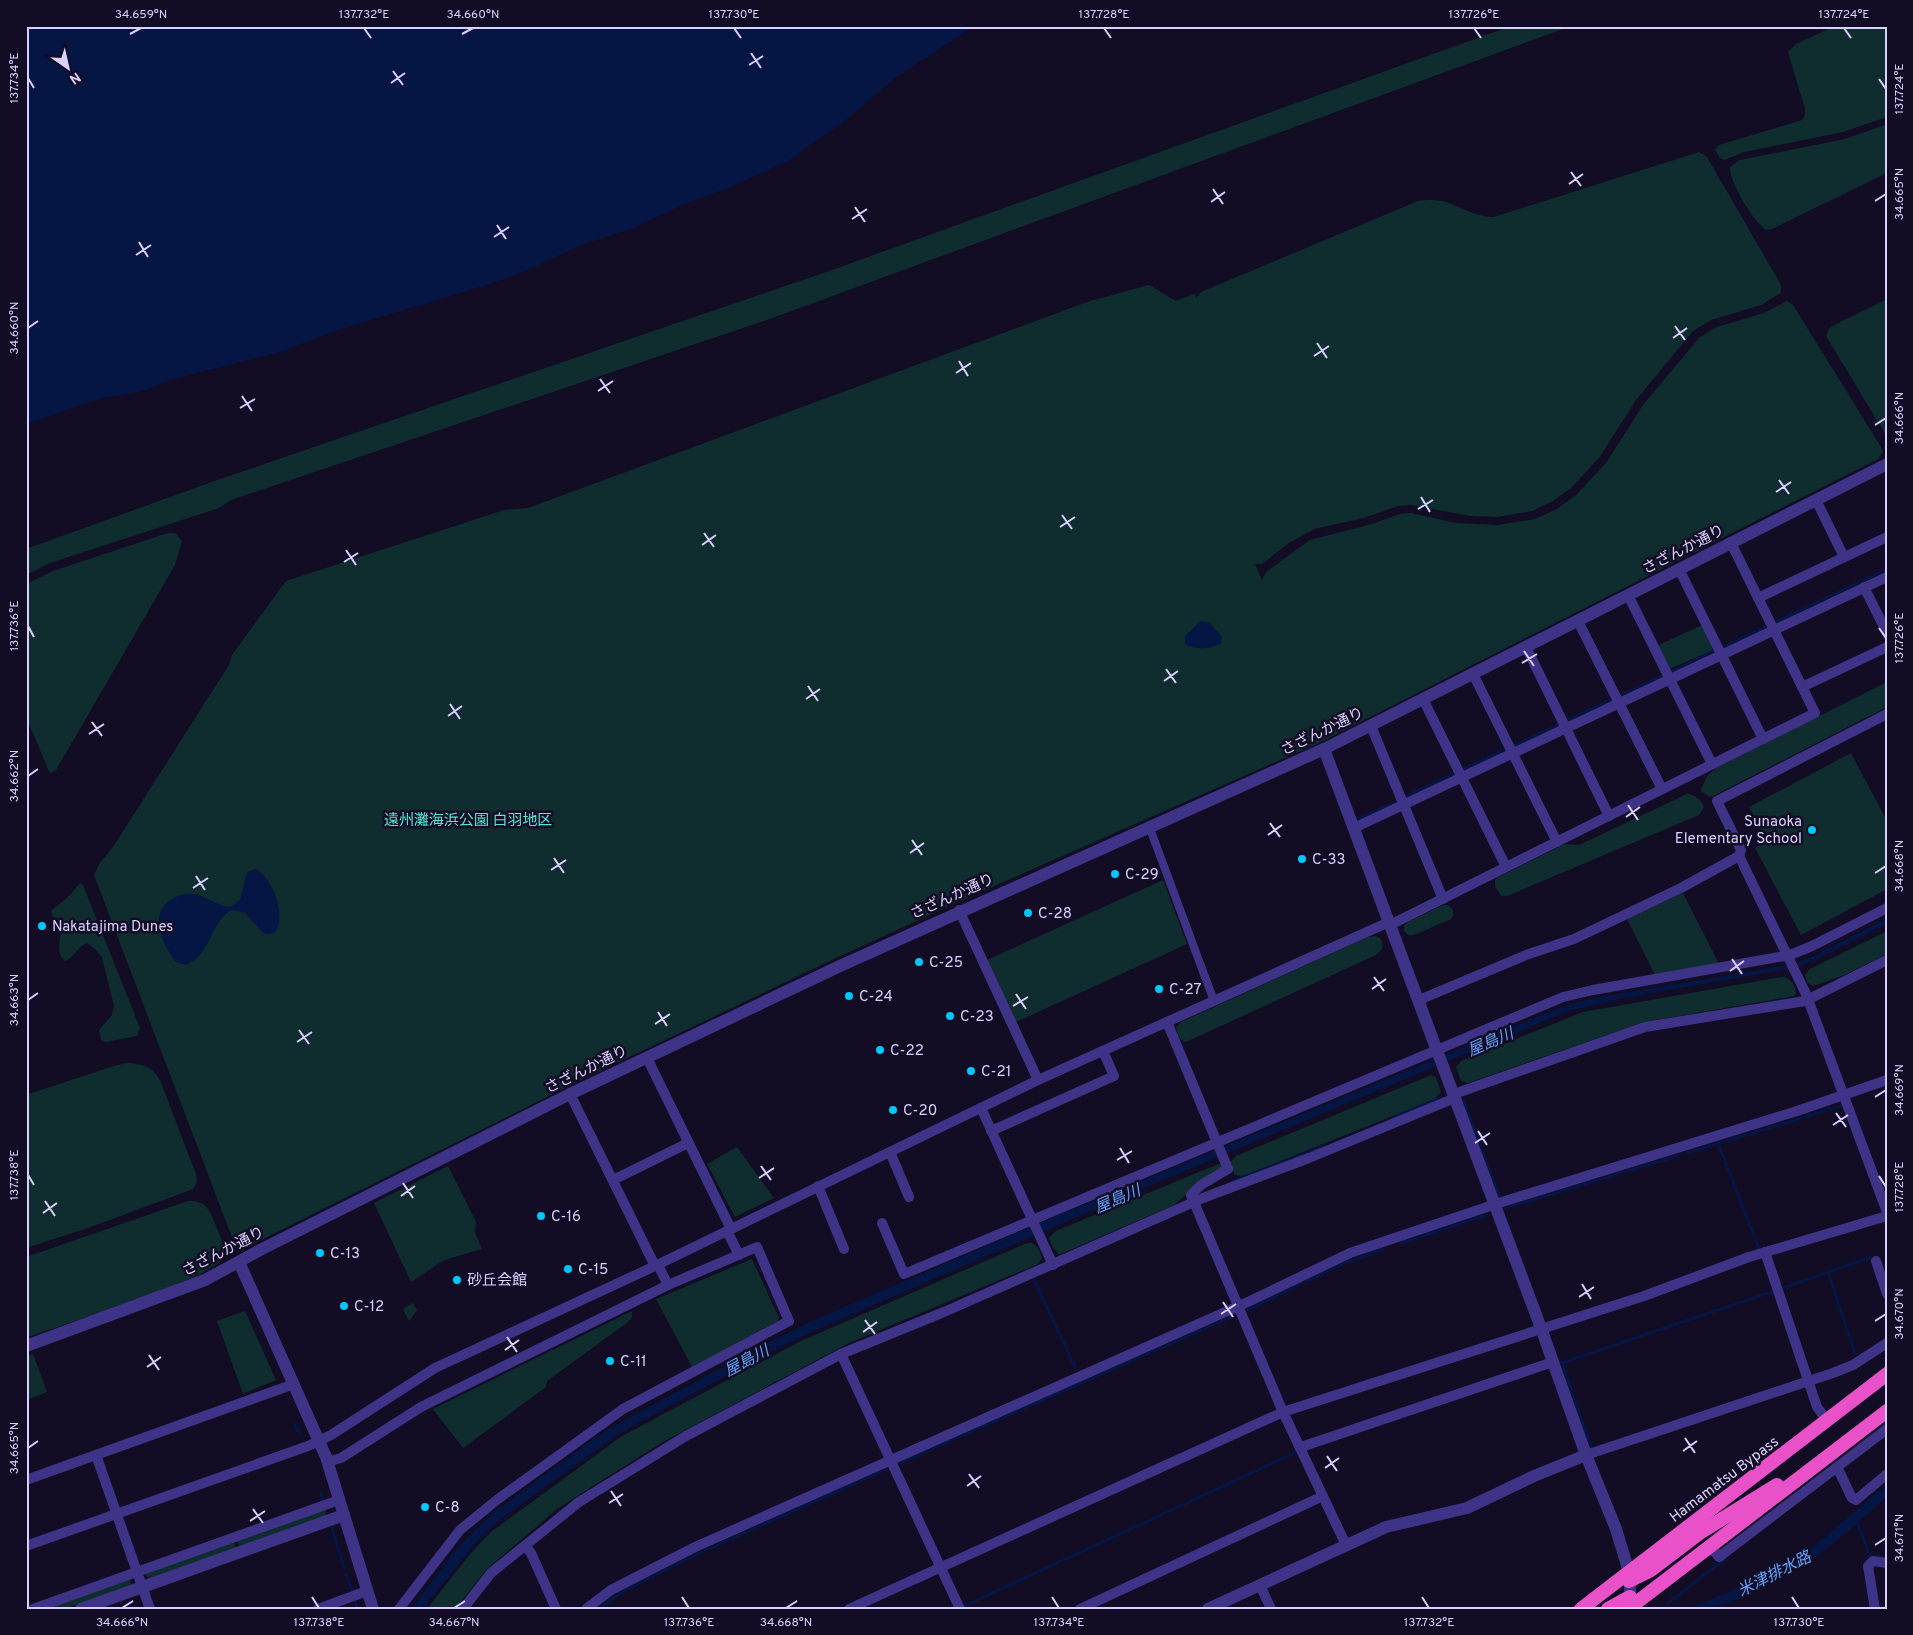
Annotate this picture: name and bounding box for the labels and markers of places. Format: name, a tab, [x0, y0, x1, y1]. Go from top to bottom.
place label: Sunaoka Elementary School	[1675, 813, 1802, 849]
marker: Sunaoka Elementary School	[1806, 824, 1818, 836]
place label: C-33	[1312, 851, 1346, 870]
marker: C-33	[1296, 853, 1308, 865]
place label: C-29	[1125, 866, 1159, 885]
marker: C-29	[1109, 868, 1121, 880]
place label: C-28	[1038, 905, 1072, 924]
marker: C-28	[1022, 907, 1034, 919]
place label: Nakatajima Dunes	[52, 918, 173, 937]
marker: Nakatajima Dunes	[36, 920, 48, 932]
place label: C-25	[929, 954, 963, 973]
marker: C-25	[913, 956, 925, 968]
place label: C-27	[1169, 981, 1201, 1000]
marker: C-27	[1153, 983, 1165, 995]
place label: C-24	[859, 988, 893, 1007]
marker: C-24	[843, 990, 855, 1002]
place label: C-23	[960, 1008, 994, 1027]
marker: C-23	[944, 1010, 956, 1022]
place label: C-22	[890, 1042, 924, 1061]
marker: C-22	[874, 1044, 886, 1056]
place label: C-21	[981, 1063, 1011, 1082]
marker: C-21	[965, 1065, 977, 1077]
place label: C-20	[903, 1102, 937, 1121]
marker: C-20	[887, 1104, 899, 1116]
place label: C-16	[551, 1208, 581, 1227]
marker: C-16	[535, 1210, 547, 1222]
place label: C-13	[330, 1245, 360, 1264]
marker: C-13	[314, 1247, 326, 1259]
place label: C-15	[578, 1261, 608, 1280]
marker: C-15	[562, 1263, 574, 1275]
place label: 砂丘会館	[467, 1272, 527, 1291]
marker: 砂丘会館	[451, 1274, 463, 1286]
place label: C-12	[354, 1298, 384, 1317]
marker: C-12	[338, 1300, 350, 1312]
place label: C-11	[620, 1353, 647, 1372]
marker: C-11	[604, 1355, 616, 1367]
place label: C-8	[435, 1499, 460, 1518]
marker: C-8	[419, 1501, 431, 1513]

